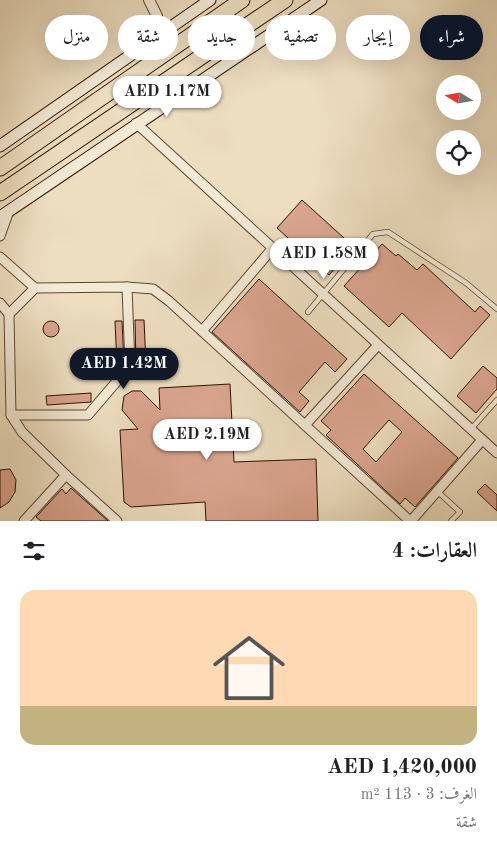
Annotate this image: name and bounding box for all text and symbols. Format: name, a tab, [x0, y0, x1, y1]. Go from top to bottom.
chip: منزل	[45, 15, 108, 60]
chip: شقة	[118, 15, 178, 60]
chip: جديد	[188, 15, 255, 60]
chip: تصفية	[265, 15, 336, 60]
chip: إيجار	[346, 15, 410, 60]
chip: شراء	[420, 15, 483, 60]
north arrow	[436, 75, 481, 120]
map controls	[436, 75, 481, 175]
pin: AED 1.17M	[110, 76, 224, 118]
text: AED 1.17M	[124, 84, 210, 100]
button: locate	[436, 130, 481, 175]
pin: AED 1.58M	[267, 238, 381, 280]
text: AED 1.58M	[281, 246, 367, 262]
pin: AED 1.42M	[67, 348, 181, 390]
text: AED 1.42M	[81, 356, 167, 372]
pin: AED 2.19M	[150, 418, 264, 461]
text: AED 2.19M	[164, 427, 250, 443]
icon: filters	[20, 537, 48, 565]
text: العقارات: 4	[392, 541, 477, 562]
icon: home	[204, 623, 294, 713]
text: AED 1,420,000	[327, 757, 477, 778]
text: الغرف: 3 · 113 m²	[361, 787, 477, 803]
text: شقة	[456, 815, 477, 831]

